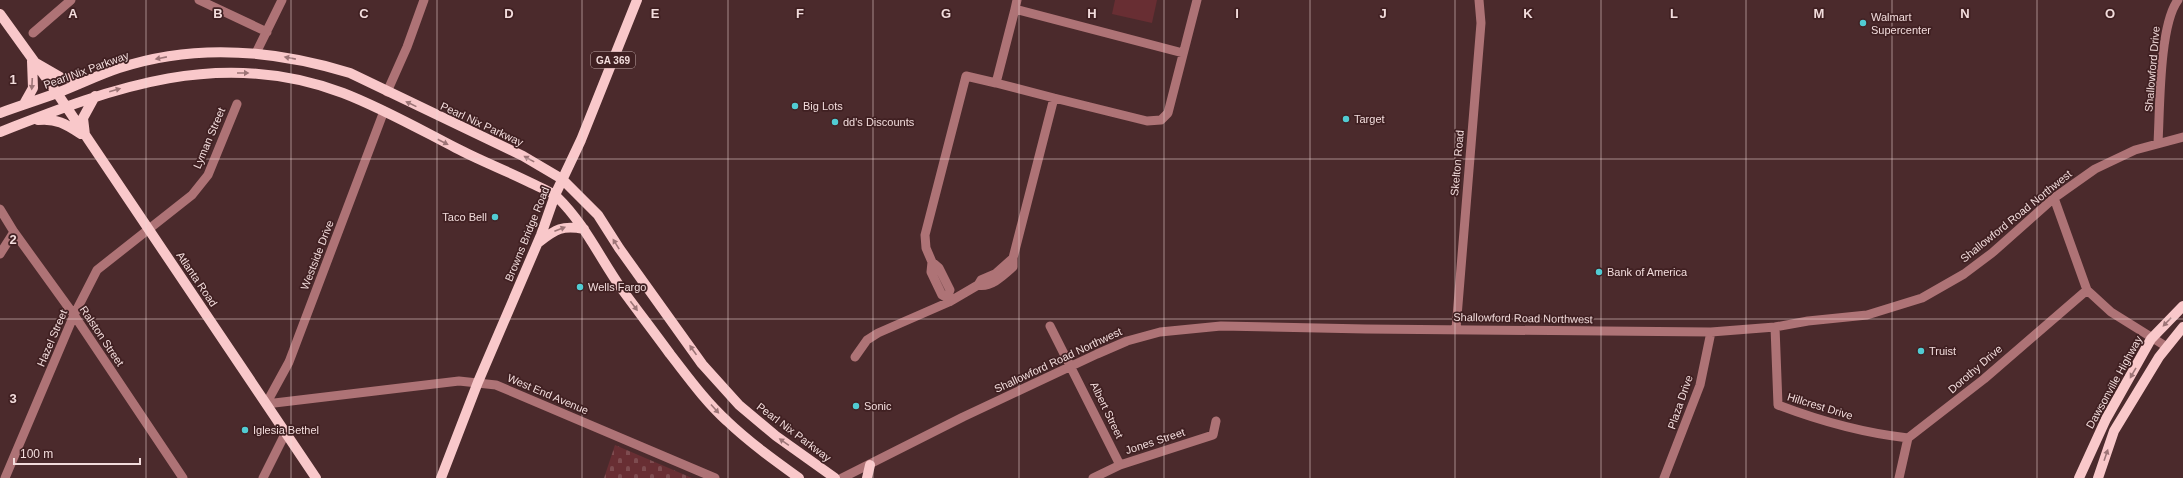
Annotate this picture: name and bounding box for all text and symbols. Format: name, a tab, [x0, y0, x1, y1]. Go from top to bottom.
text: A	[68, 6, 78, 21]
text: B	[213, 6, 223, 21]
text: C	[359, 6, 369, 21]
text: D	[504, 6, 514, 21]
text: E	[651, 6, 660, 21]
text: F	[796, 6, 804, 21]
text: G	[941, 6, 951, 21]
text: H	[1087, 6, 1097, 21]
text: I	[1235, 6, 1239, 21]
text: J	[1379, 6, 1387, 21]
text: K	[1523, 6, 1533, 21]
text: L	[1670, 6, 1678, 21]
text: M	[1814, 6, 1824, 21]
text: N	[1960, 6, 1970, 21]
text: O	[2105, 6, 2115, 21]
place label: Walmart Supercenter	[1871, 11, 1931, 36]
marker: Walmart Supercenter	[1858, 18, 1868, 28]
street label: Shallowford Drive	[2142, 26, 2162, 112]
street label: Pearl Nix Parkway	[42, 49, 131, 91]
road number: GA 369	[591, 52, 635, 68]
one-way arrow	[284, 55, 297, 61]
one-way arrow	[155, 56, 167, 62]
one-way arrow	[237, 70, 250, 76]
text: 1	[9, 72, 17, 87]
one-way arrow	[29, 77, 35, 90]
one-way arrow	[109, 87, 121, 93]
street label: Pearl Nix Parkway	[439, 100, 526, 149]
place label: Big Lots	[803, 100, 843, 112]
one-way arrow	[405, 101, 417, 107]
marker: Big Lots	[790, 101, 800, 111]
street label: Lyman Street	[191, 106, 227, 170]
place label: Target	[1354, 113, 1385, 125]
marker: Target	[1341, 114, 1351, 124]
place label: dd's Discounts	[843, 116, 915, 128]
marker: dd's Discounts	[830, 117, 840, 127]
street label: Skelton Road	[1448, 130, 1466, 196]
one-way arrow	[437, 138, 449, 145]
one-way arrow	[523, 156, 534, 163]
street label: Shallowford Road Northwest	[1958, 167, 2074, 265]
street label: Browns Bridge Road	[503, 185, 551, 283]
place label: Taco Bell	[442, 211, 487, 223]
marker: Taco Bell	[490, 212, 500, 222]
street label: Westside Drive	[298, 218, 336, 292]
one-way arrow	[554, 226, 566, 232]
text: 2	[9, 232, 17, 247]
one-way arrow	[612, 239, 620, 249]
street label: Atlanta Road	[174, 249, 220, 309]
place label: Bank of America	[1607, 266, 1688, 278]
marker: Bank of America	[1594, 267, 1604, 277]
place label: Wells Fargo	[588, 281, 646, 293]
marker: Wells Fargo	[575, 282, 585, 292]
one-way arrow	[630, 301, 639, 312]
street label: Ralston Street	[78, 304, 126, 368]
street label: Hazel Street	[35, 308, 69, 368]
street label: Shallowford Road Northwest	[1453, 311, 1593, 325]
one-way arrow	[2162, 317, 2172, 327]
street label: Shallowford Road Northwest	[992, 325, 1124, 395]
street label: Dawsonville Highway	[2084, 333, 2145, 430]
street label: Dorothy Drive	[1946, 342, 2004, 396]
one-way arrow	[689, 344, 697, 355]
place label: Truist	[1929, 345, 1956, 357]
marker: Truist	[1916, 346, 1926, 356]
one-way arrow	[2129, 367, 2136, 379]
street label: West End Avenue	[506, 371, 590, 417]
street label: Plaza Drive	[1665, 373, 1695, 431]
street label: Albert Street	[1088, 380, 1126, 440]
street label: Hillcrest Drive	[1786, 390, 1854, 422]
text: 3	[9, 391, 17, 406]
street label: Pearl Nix Parkway	[755, 400, 834, 464]
place label: Sonic	[864, 400, 892, 412]
marker: Sonic	[851, 401, 861, 411]
one-way arrow	[710, 403, 719, 414]
place label: Iglesia Bethel	[253, 424, 319, 436]
marker: Iglesia Bethel	[240, 425, 250, 435]
street label: Jones Street	[1124, 426, 1186, 456]
one-way arrow	[778, 438, 789, 446]
scale bar	[14, 440, 140, 466]
text: 100 m	[20, 447, 53, 461]
one-way arrow	[2103, 448, 2109, 460]

